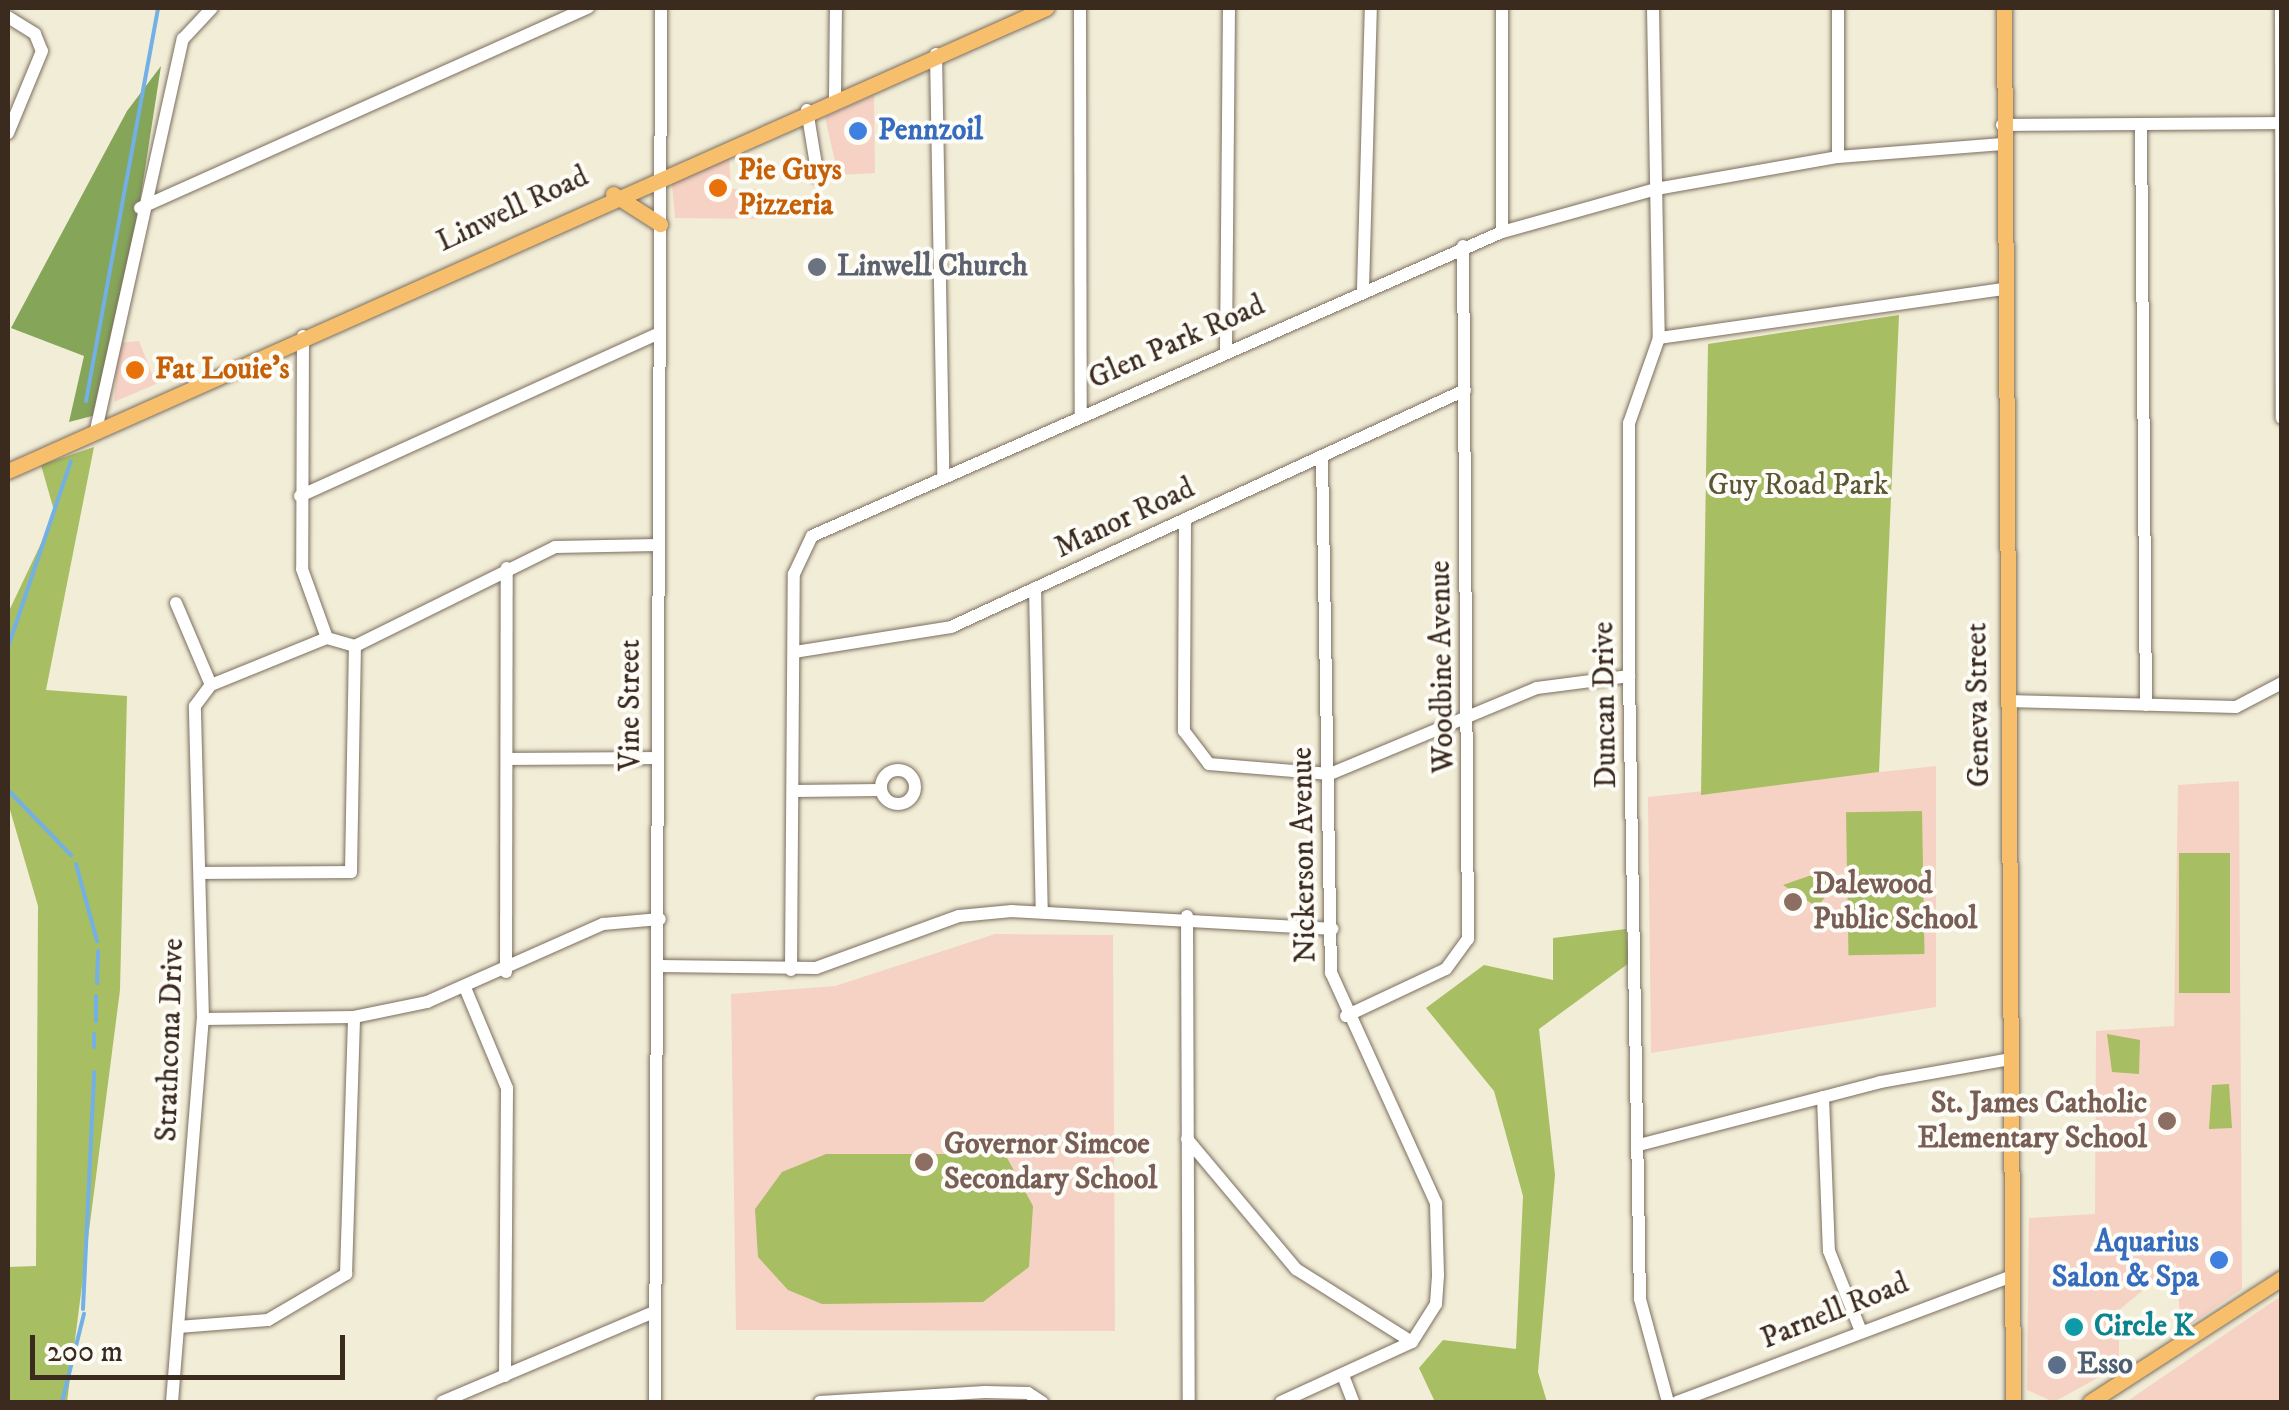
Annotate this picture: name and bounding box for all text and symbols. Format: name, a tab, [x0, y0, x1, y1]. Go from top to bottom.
place label: Pennzoil	[878, 113, 983, 149]
marker: Pennzoil	[847, 120, 869, 142]
place label: Pie Guys Pizzeria	[738, 153, 842, 224]
street label: Linwell Road	[432, 159, 594, 261]
marker: Pie Guys Pizzeria	[707, 177, 729, 199]
place label: Linwell Church	[837, 249, 1028, 285]
marker: Linwell Church	[806, 256, 828, 278]
street label: Glen Park Road	[1083, 288, 1271, 398]
place label: Fat Louie's	[155, 352, 289, 388]
marker: Fat Louie's	[124, 359, 146, 381]
park label: Guy Road Park	[1708, 468, 1888, 504]
street label: Manor Road	[1049, 471, 1201, 567]
street label: Woodbine Avenue	[1423, 560, 1463, 774]
street label: Duncan Drive	[1587, 621, 1625, 789]
street label: Geneva Street	[1960, 622, 1998, 788]
street label: Vine Street	[613, 639, 649, 771]
street label: Nickerson Avenue	[1285, 747, 1325, 963]
place label: Dalewood Public School	[1813, 867, 1977, 938]
marker: Dalewood Public School	[1782, 891, 1804, 913]
street label: Strathcona Drive	[149, 938, 193, 1142]
place label: St. James Catholic Elementary School	[1918, 1086, 2147, 1156]
marker: St. James Catholic Elementary School	[2156, 1110, 2178, 1132]
place label: Governor Simcoe Secondary School	[944, 1127, 1157, 1198]
marker: Governor Simcoe Secondary School	[913, 1151, 935, 1173]
place label: Aquarius Salon & Spa	[2052, 1225, 2199, 1296]
marker: Aquarius Salon & Spa	[2208, 1249, 2230, 1271]
street label: Parnell Road	[1756, 1266, 1914, 1358]
place label: Circle K	[2094, 1309, 2194, 1345]
scale bar	[35, 1315, 350, 1377]
marker: Circle K	[2063, 1316, 2085, 1338]
text: 200 m	[47, 1334, 123, 1371]
place label: Esso	[2077, 1347, 2133, 1383]
marker: Esso	[2046, 1354, 2068, 1376]

